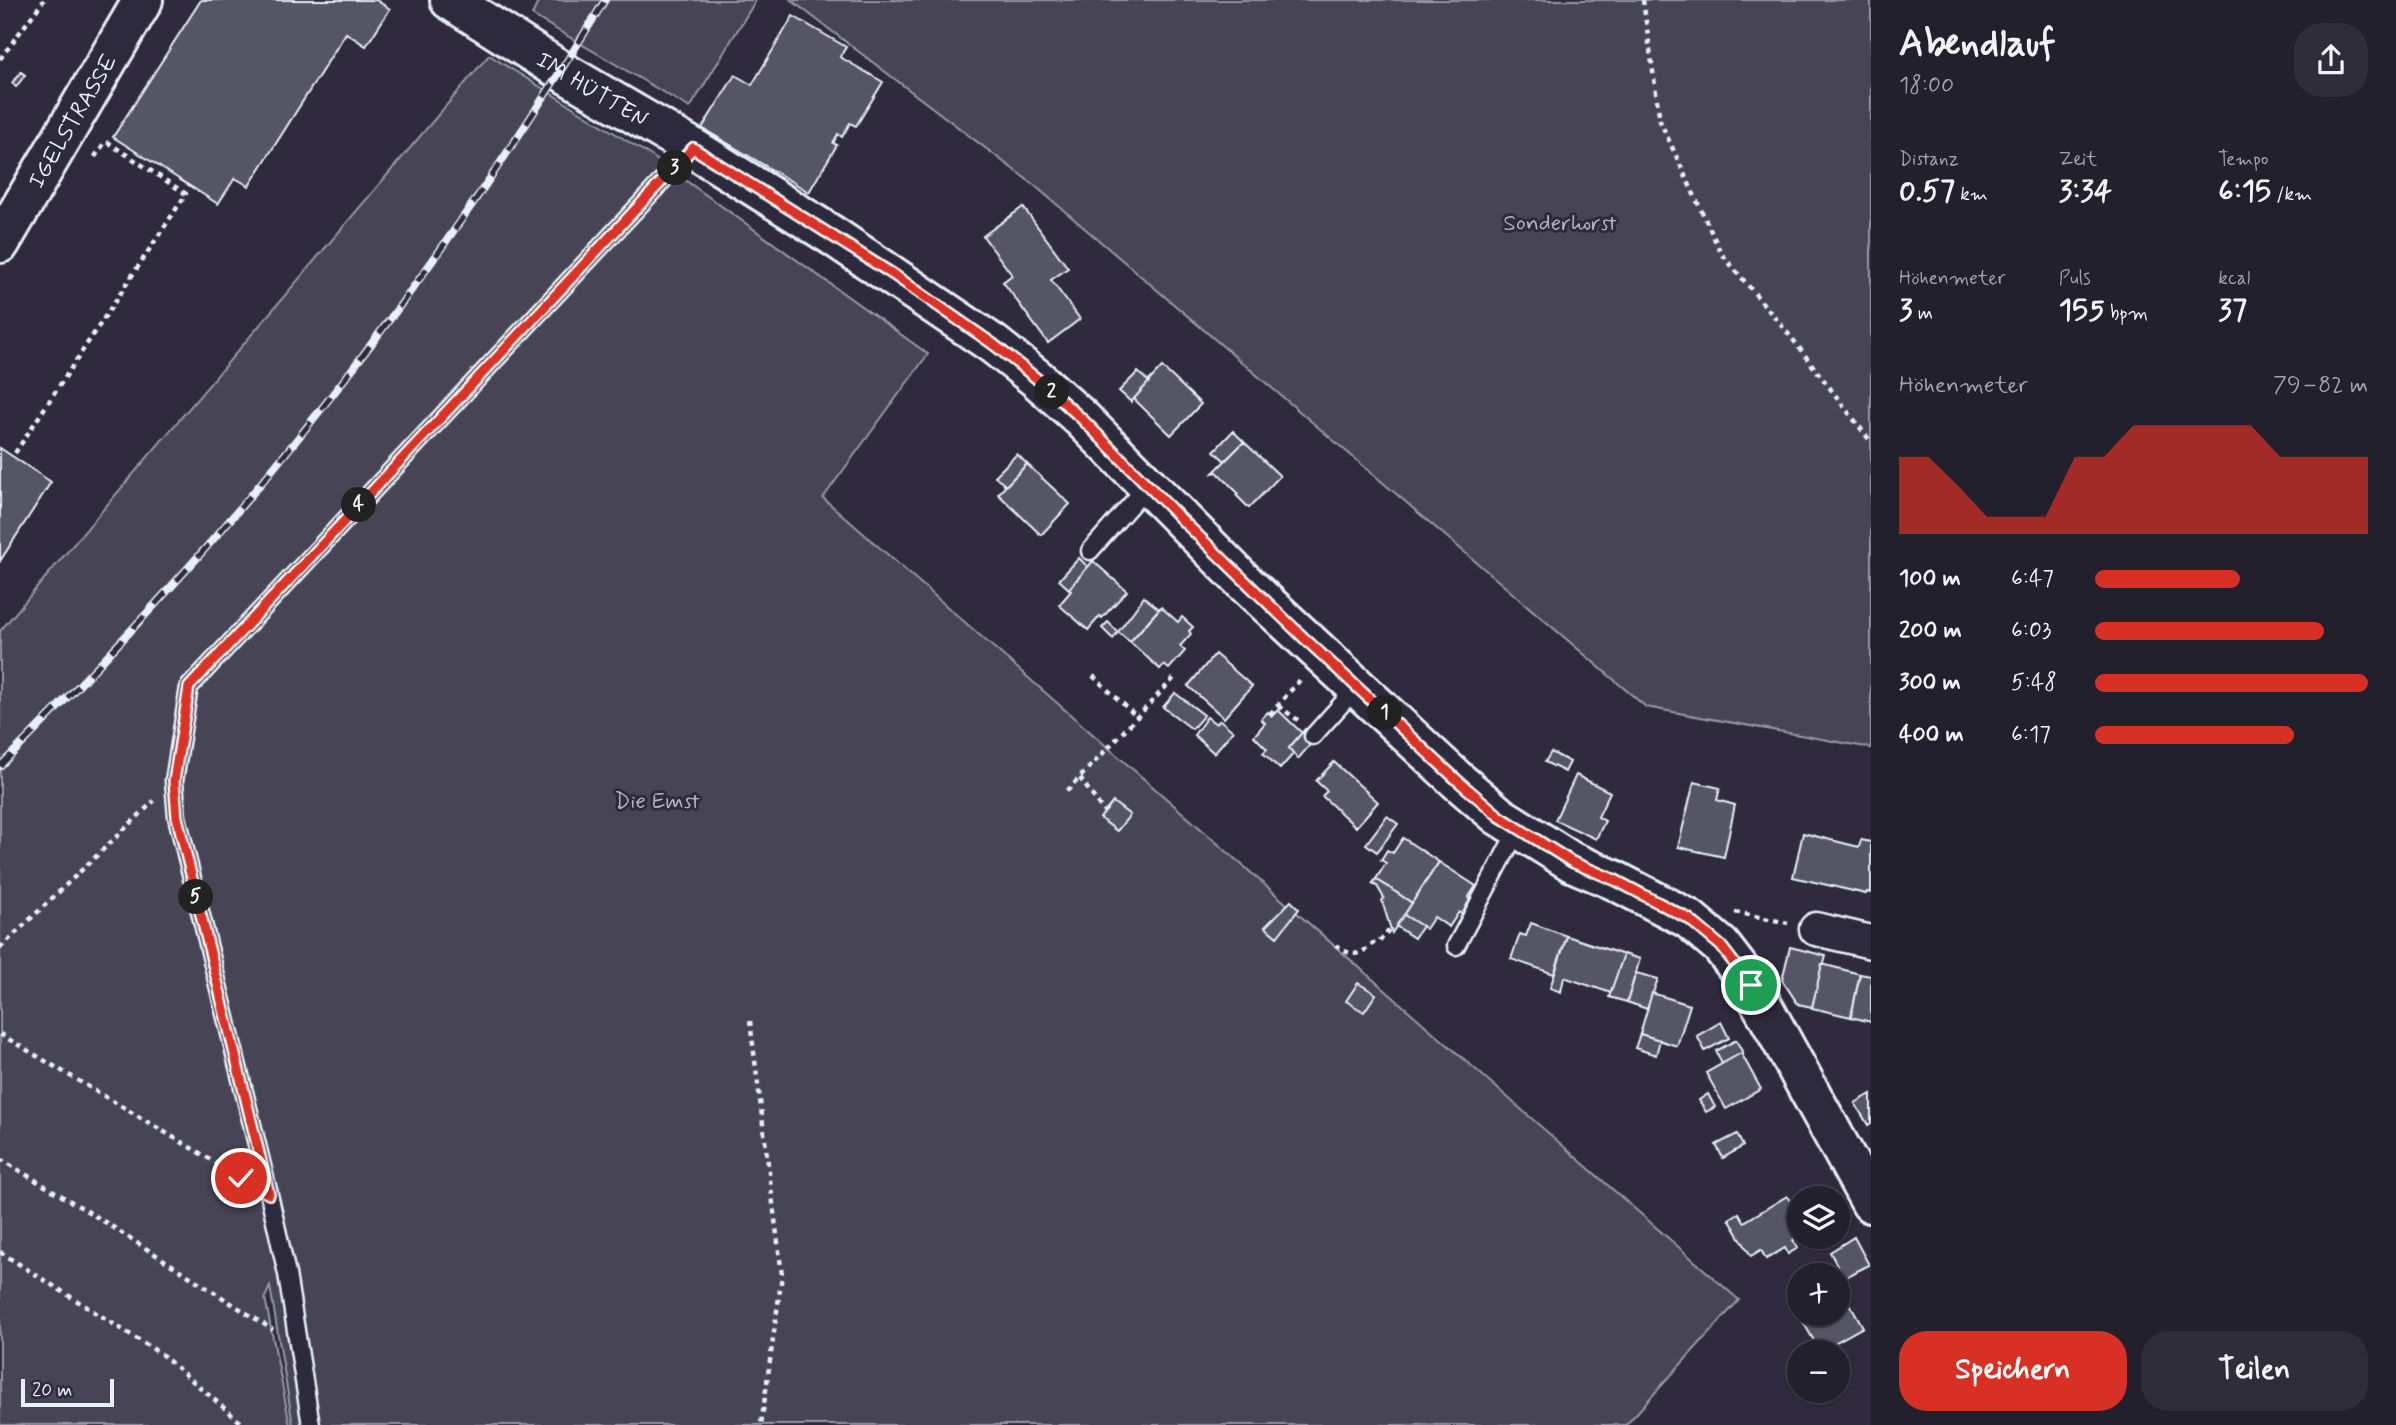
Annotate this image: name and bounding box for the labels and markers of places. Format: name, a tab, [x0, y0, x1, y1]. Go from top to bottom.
pin: 3	[658, 150, 692, 186]
pin: 2	[1034, 374, 1070, 410]
pin: 4	[342, 488, 376, 522]
pin: 1	[1368, 696, 1402, 730]
pin: 5	[178, 880, 214, 914]
pin	[1721, 955, 1781, 1015]
pin	[211, 1148, 271, 1208]

